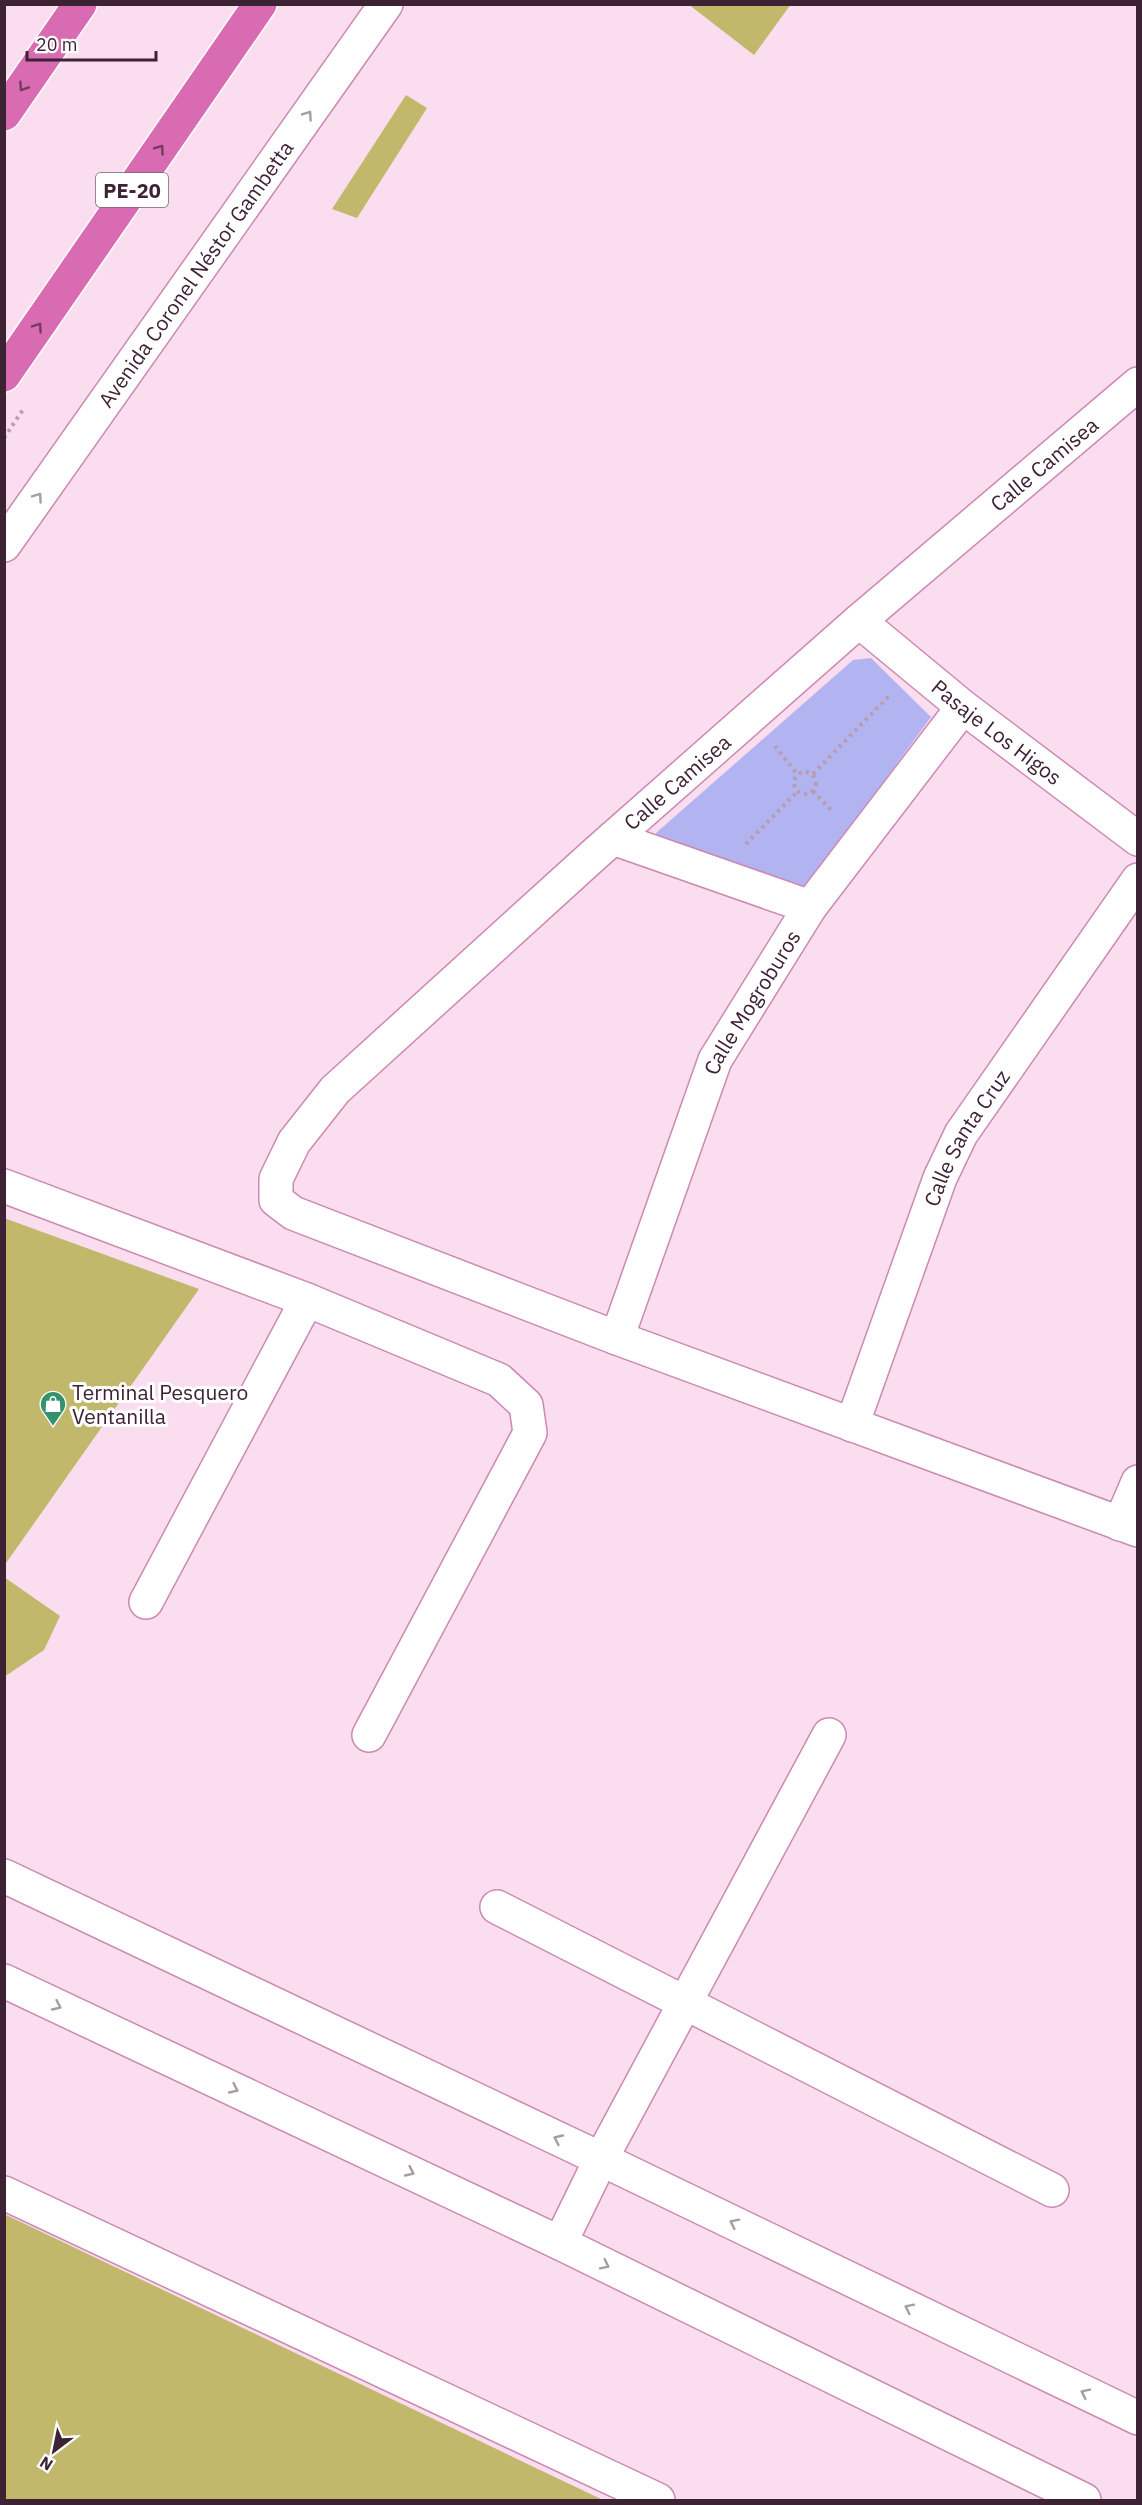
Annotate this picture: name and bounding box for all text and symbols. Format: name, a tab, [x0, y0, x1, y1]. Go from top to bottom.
scale bar	[27, 24, 156, 62]
text: 20 m	[36, 33, 78, 56]
one-way arrow	[19, 81, 30, 92]
one-way arrow	[301, 110, 312, 121]
street label: Avenida Coronel Néstor Gambetta	[92, 135, 299, 413]
one-way arrow	[153, 145, 165, 155]
road number: PE-20	[96, 173, 168, 207]
one-way arrow	[31, 322, 42, 333]
street label: Calle Camisea	[984, 411, 1104, 517]
one-way arrow	[31, 492, 42, 503]
street label: Pasaje Los Higos	[926, 673, 1068, 791]
street label: Calle Camisea	[618, 728, 736, 836]
street label: Calle Mogroburos	[697, 925, 806, 1078]
street label: Calle Santa Cruz	[917, 1064, 1016, 1210]
place label: Terminal Pesquero Ventanilla	[72, 1378, 248, 1430]
shop icon: Terminal Pesquero Ventanilla	[38, 1389, 68, 1427]
one-way arrow	[51, 1998, 62, 2010]
one-way arrow	[227, 2081, 238, 2093]
one-way arrow	[553, 2134, 564, 2146]
one-way arrow	[404, 2165, 415, 2177]
one-way arrow	[729, 2219, 740, 2231]
one-way arrow	[599, 2258, 610, 2269]
one-way arrow	[905, 2304, 916, 2316]
one-way arrow	[1080, 2389, 1091, 2400]
north arrow	[24, 2421, 84, 2481]
text: N	[36, 2452, 56, 2475]

